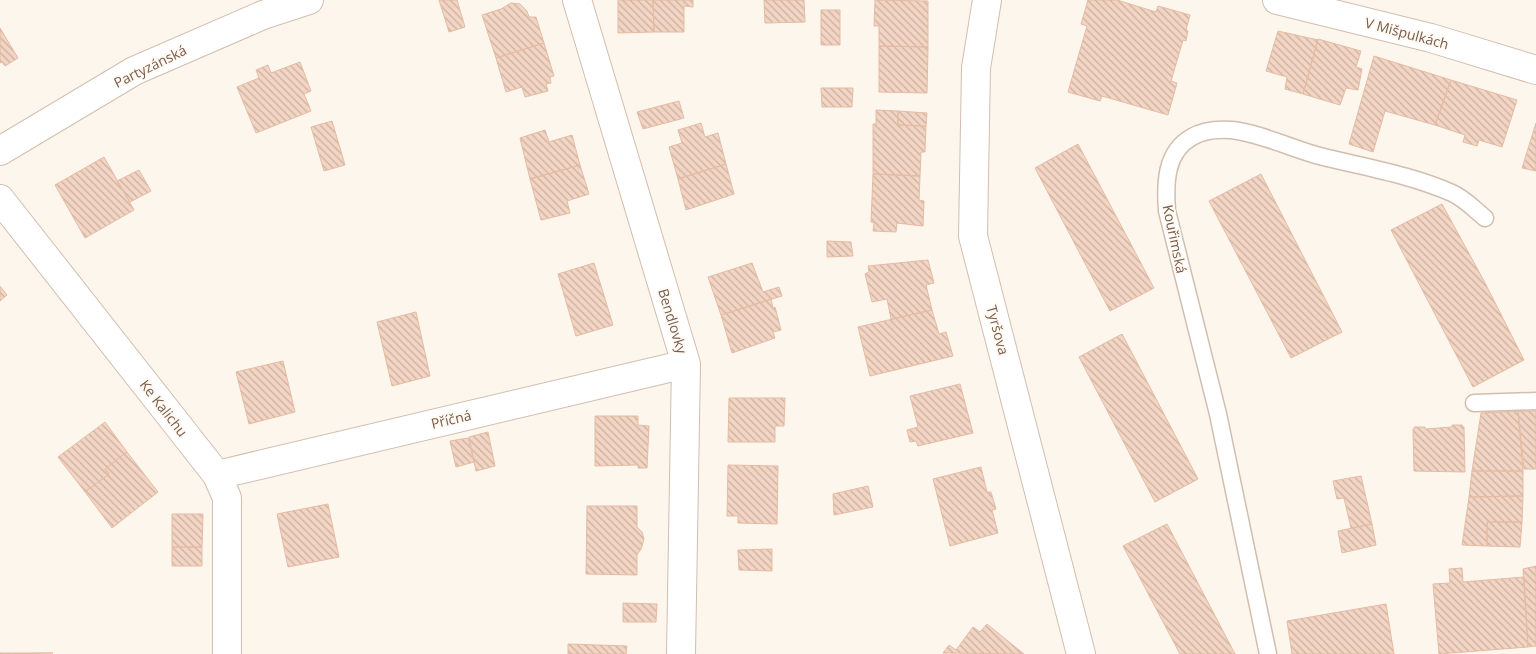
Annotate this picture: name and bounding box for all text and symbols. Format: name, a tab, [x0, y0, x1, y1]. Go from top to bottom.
street label: V Mišpulkách	[1363, 13, 1451, 53]
street label: Partyzánská	[110, 40, 190, 92]
street label: Kouřimská	[1158, 203, 1192, 275]
street label: Bendlovky	[654, 286, 692, 357]
street label: Tyršova	[982, 303, 1014, 357]
street label: Ke Kalichu	[136, 376, 192, 440]
street label: Příčná	[429, 405, 473, 433]

